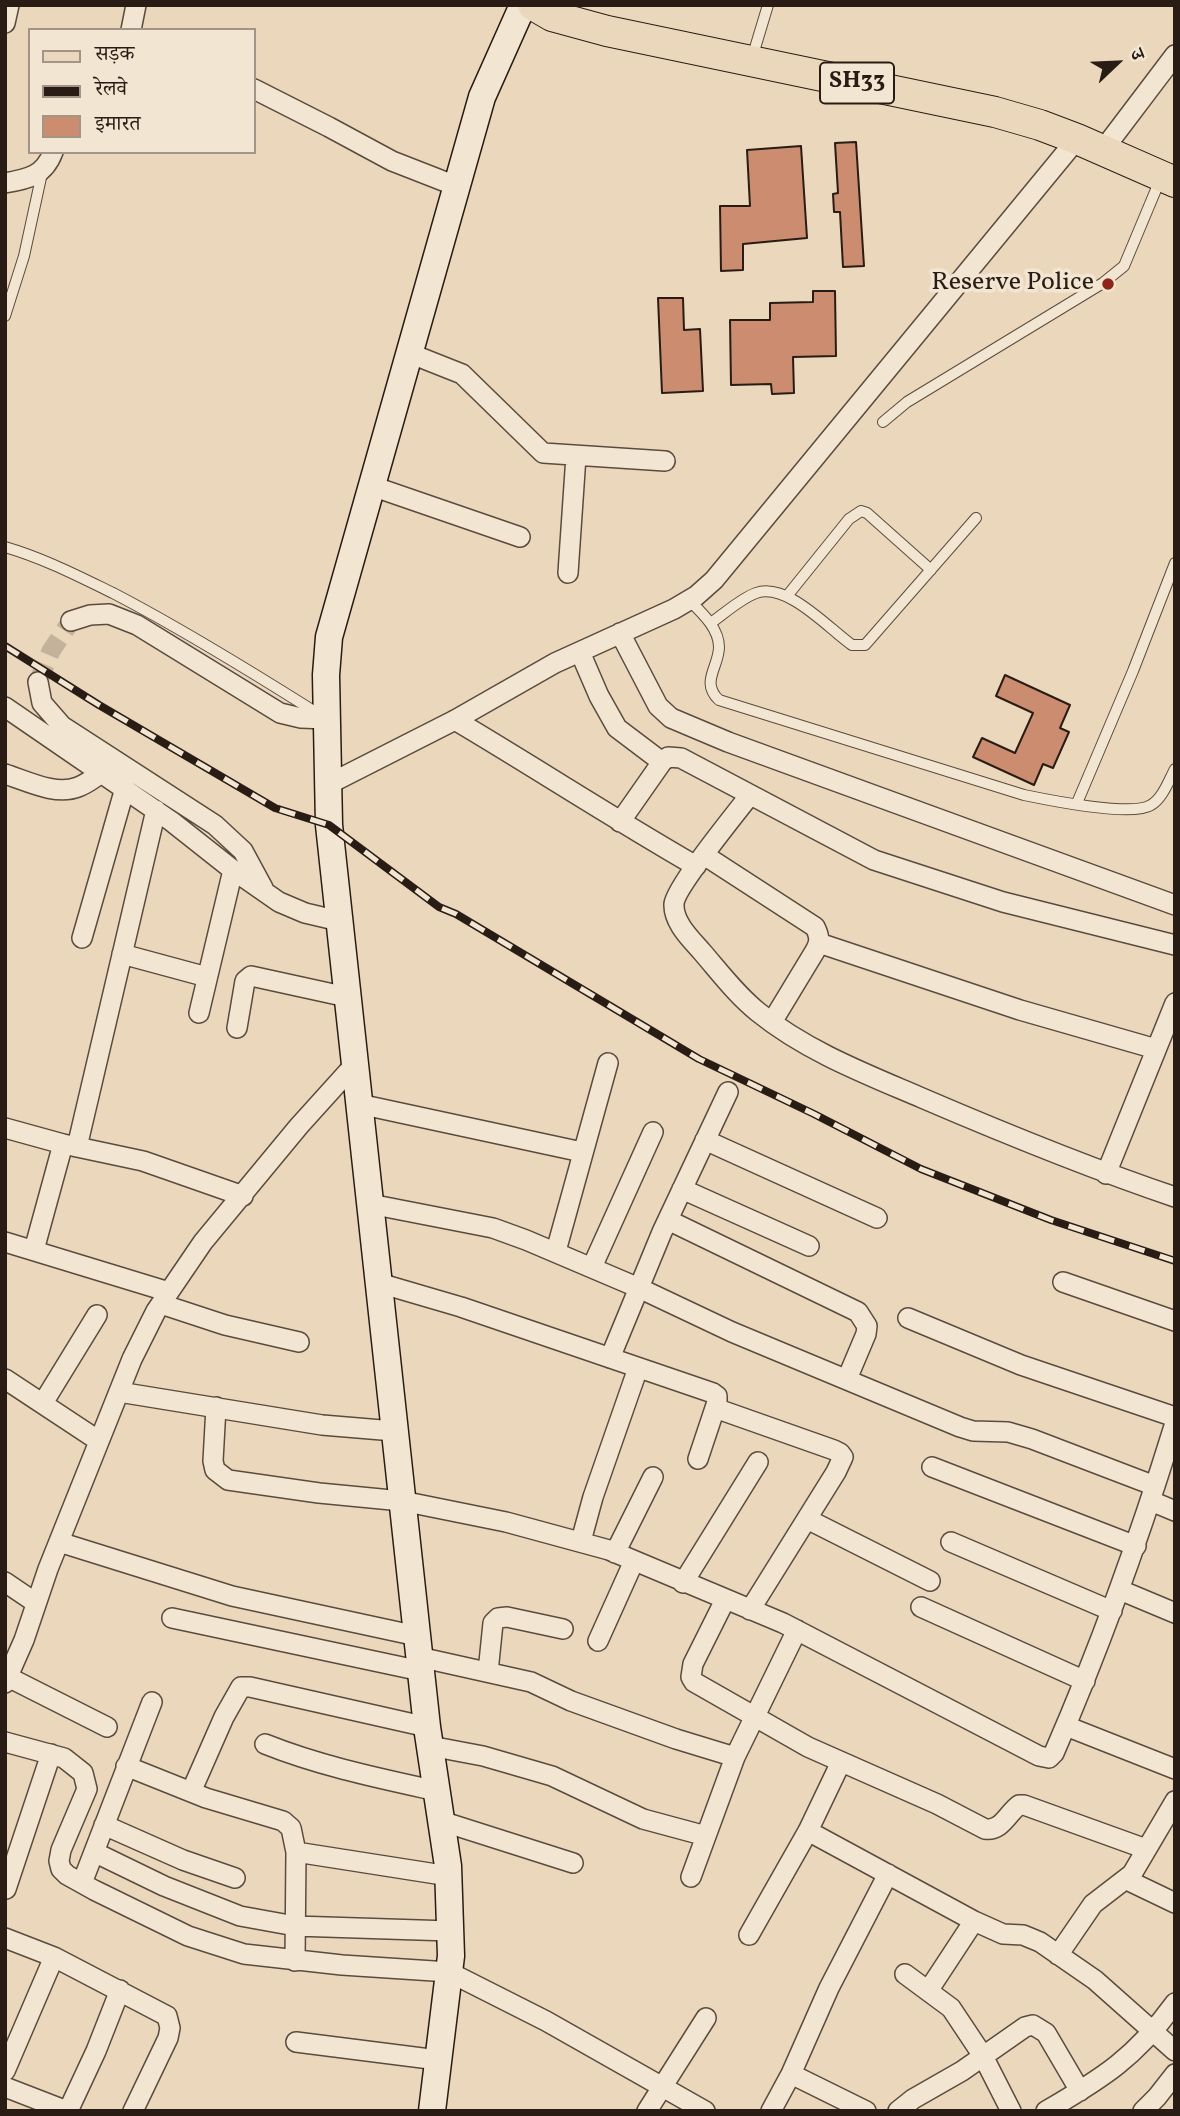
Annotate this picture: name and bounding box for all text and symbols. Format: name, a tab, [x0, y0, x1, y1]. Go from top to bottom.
legend	[28, 28, 256, 154]
north arrow	[1082, 28, 1152, 98]
text: सड़क	[95, 40, 134, 69]
text: उ	[1122, 45, 1150, 64]
road number: SH33	[820, 62, 894, 104]
text: रेलवे	[95, 75, 127, 104]
text: इमारत	[95, 110, 141, 139]
place label: Reserve Police	[931, 268, 1094, 300]
marker: Reserve Police	[1100, 276, 1116, 292]

